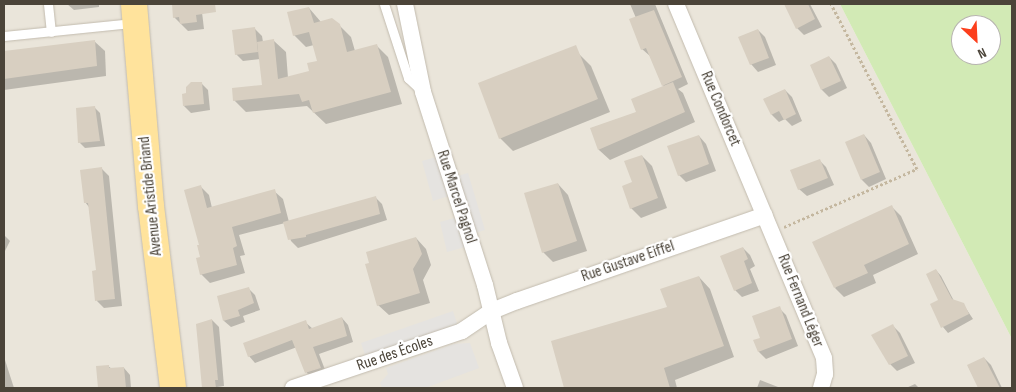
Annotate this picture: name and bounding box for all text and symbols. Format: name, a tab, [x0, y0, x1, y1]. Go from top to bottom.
north arrow	[951, 15, 1001, 65]
text: N	[975, 44, 989, 62]
street label: Rue Condorcet	[696, 69, 744, 149]
street label: Avenue Aristide Briand	[135, 135, 167, 257]
street label: Rue Marcel Pagnol	[432, 148, 480, 246]
street label: Rue Gustave Eiffel	[579, 237, 677, 287]
street label: Rue Fernand Léger	[773, 252, 827, 350]
street label: Rue des Écoles	[354, 332, 436, 376]

